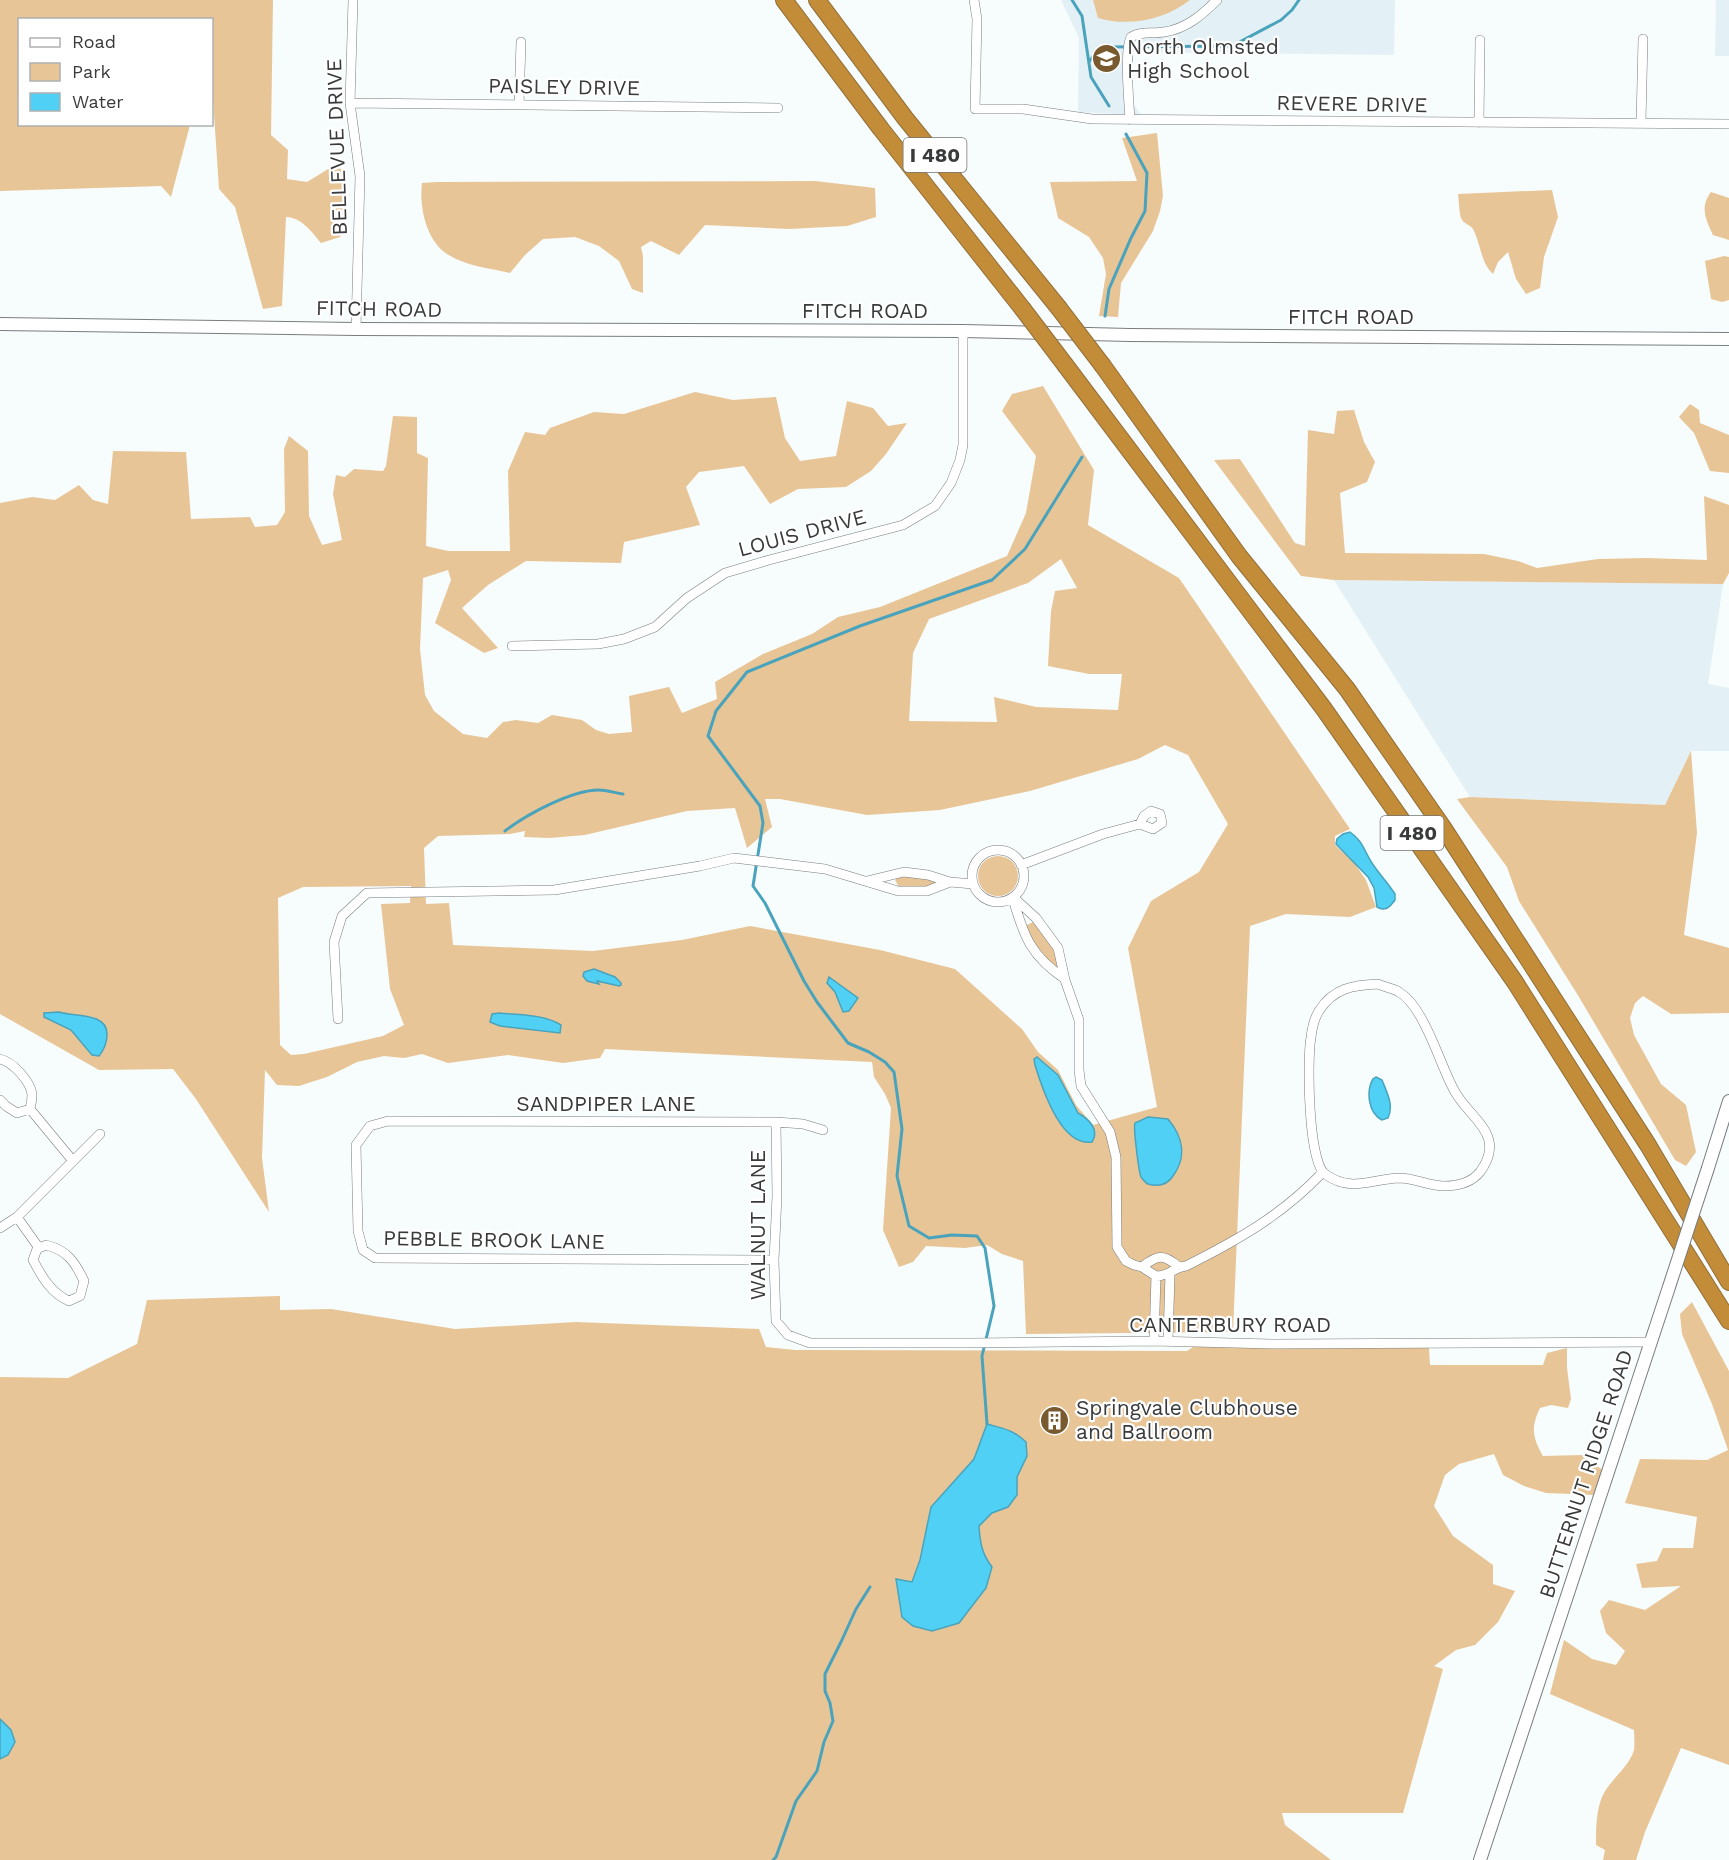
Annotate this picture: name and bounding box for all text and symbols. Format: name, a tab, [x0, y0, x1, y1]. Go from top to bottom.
legend	[18, 18, 213, 126]
text: Road	[72, 31, 116, 52]
place label: North Olmsted High School	[1127, 34, 1279, 83]
school or university icon: North Olmsted High School	[1090, 43, 1122, 75]
street label: BELLEVUE DRIVE	[321, 58, 352, 236]
text: Park	[72, 61, 111, 82]
street label: PAISLEY DRIVE	[488, 73, 640, 100]
street label: REVERE DRIVE	[1276, 90, 1428, 117]
text: Water	[72, 91, 124, 112]
road number: I 480	[904, 138, 966, 172]
street label: FITCH ROAD	[316, 295, 442, 322]
street label: FITCH ROAD	[802, 298, 928, 323]
street label: FITCH ROAD	[1288, 304, 1414, 329]
street label: LOUIS DRIVE	[735, 503, 869, 562]
road number: I 480	[1380, 816, 1444, 850]
street label: SANDPIPER LANE	[516, 1091, 696, 1116]
street label: WALNUT LANE	[745, 1150, 770, 1300]
street label: PEBBLE BROOK LANE	[383, 1225, 605, 1254]
street label: CANTERBURY ROAD	[1129, 1312, 1331, 1337]
street label: BUTTERNUT RIDGE ROAD	[1533, 1346, 1638, 1601]
place label: Springvale Clubhouse and Ballroom	[1076, 1395, 1298, 1444]
building icon: Springvale Clubhouse and Ballroom	[1039, 1404, 1071, 1436]

